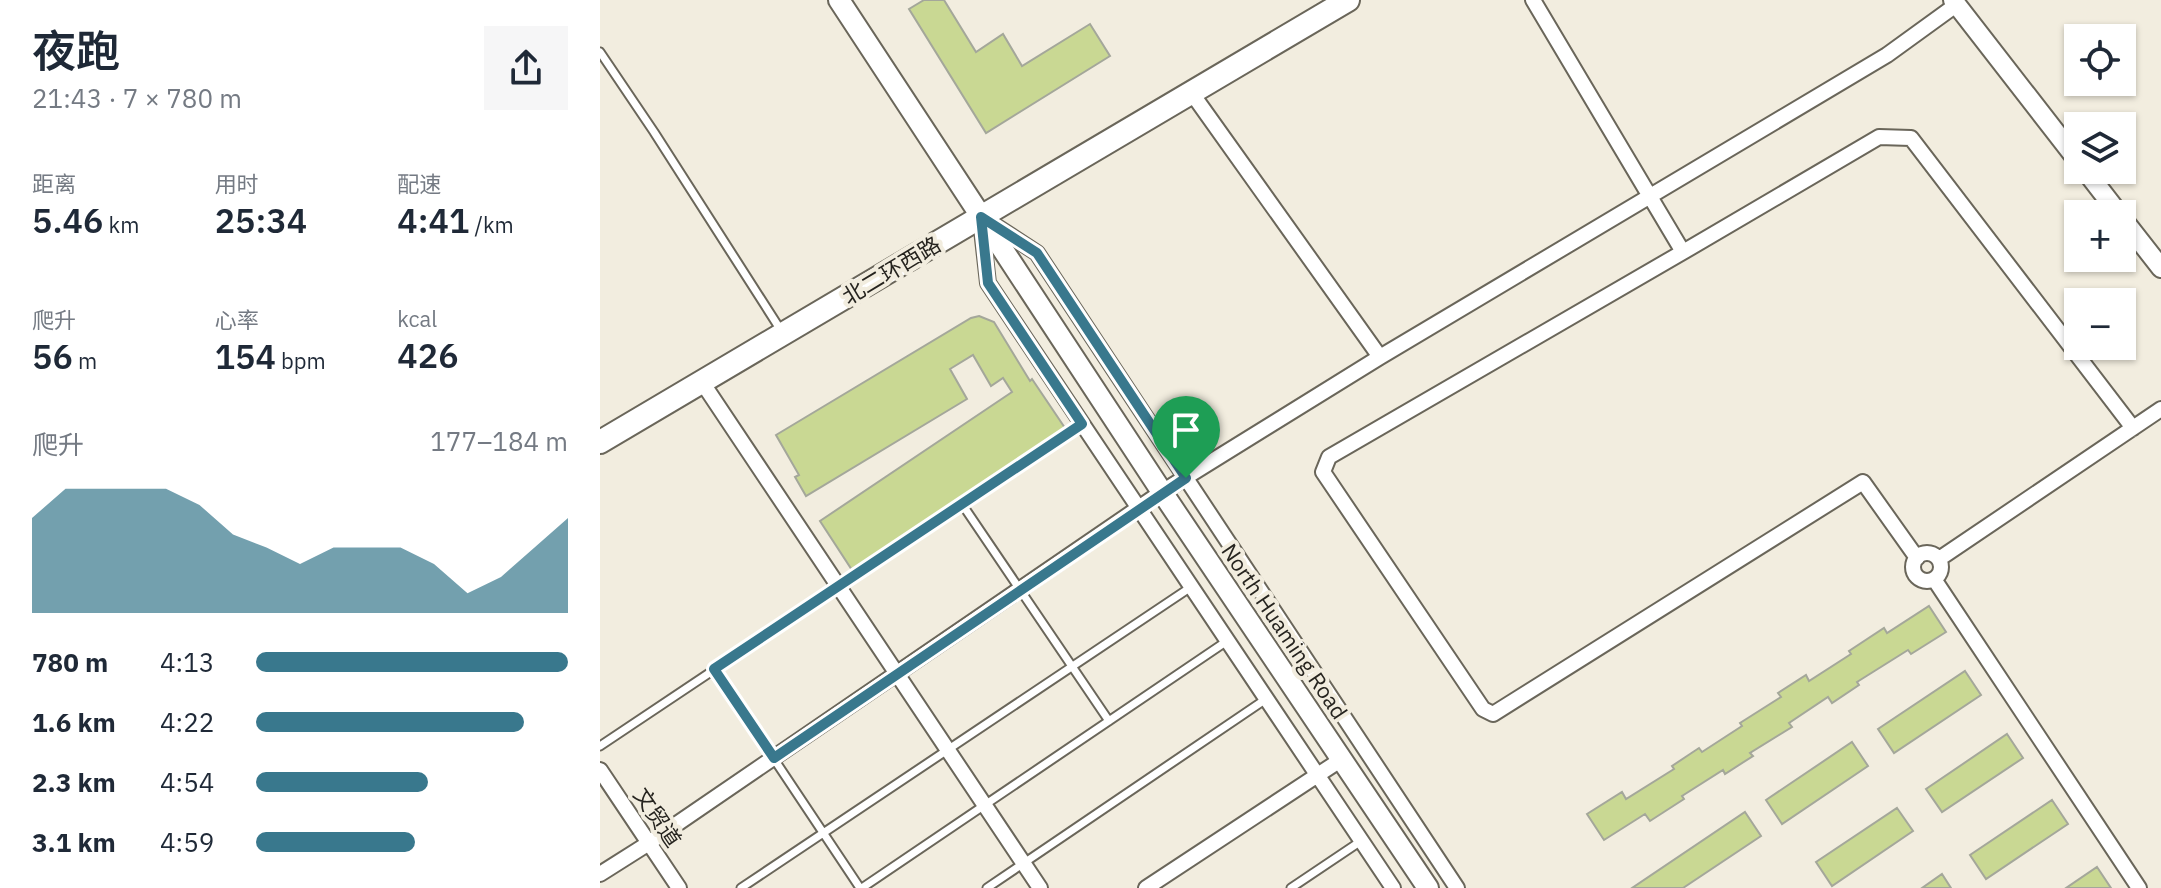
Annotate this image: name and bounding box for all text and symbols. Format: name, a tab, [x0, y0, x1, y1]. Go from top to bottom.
text: 夜跑	[32, 22, 120, 79]
map controls	[2064, 24, 2136, 360]
button: locate	[2064, 24, 2136, 96]
button: share	[484, 26, 568, 110]
text: 21:43 · 7 × 780 m	[32, 81, 242, 115]
button: layers	[2064, 112, 2136, 184]
text: 距离	[32, 169, 76, 198]
text: 用时	[215, 169, 259, 198]
text: 配速	[397, 169, 441, 198]
text: 5.46	[32, 198, 103, 242]
text: 25:34	[215, 198, 307, 242]
text: 4:41	[397, 198, 469, 242]
button: +	[2064, 200, 2136, 272]
text: km	[103, 210, 139, 239]
text: /km	[469, 210, 514, 239]
street label: 北二环西路	[836, 229, 946, 311]
button: −	[2064, 288, 2136, 360]
text: kcal	[397, 304, 437, 333]
text: 爬升	[32, 305, 76, 334]
text: 心率	[215, 305, 259, 334]
text: 426	[397, 333, 459, 377]
text: 56	[32, 334, 73, 378]
text: 154	[215, 334, 276, 378]
text: m	[73, 346, 97, 375]
text: bpm	[276, 346, 326, 375]
pin	[1152, 396, 1220, 478]
icon: arrive	[1164, 408, 1208, 452]
text: 177–184 m	[430, 424, 568, 458]
text: 爬升	[32, 427, 84, 461]
street label: North Huaming Road	[1215, 538, 1355, 724]
text: 780 m	[32, 645, 108, 679]
text: 4:13	[160, 645, 214, 679]
text: 1.6 km	[32, 705, 116, 739]
text: 4:22	[160, 705, 214, 739]
text: 2.3 km	[32, 765, 116, 799]
text: 4:54	[160, 765, 214, 799]
street label: 文贸道	[628, 782, 688, 852]
text: 3.1 km	[32, 825, 116, 859]
text: 4:59	[160, 825, 214, 859]

